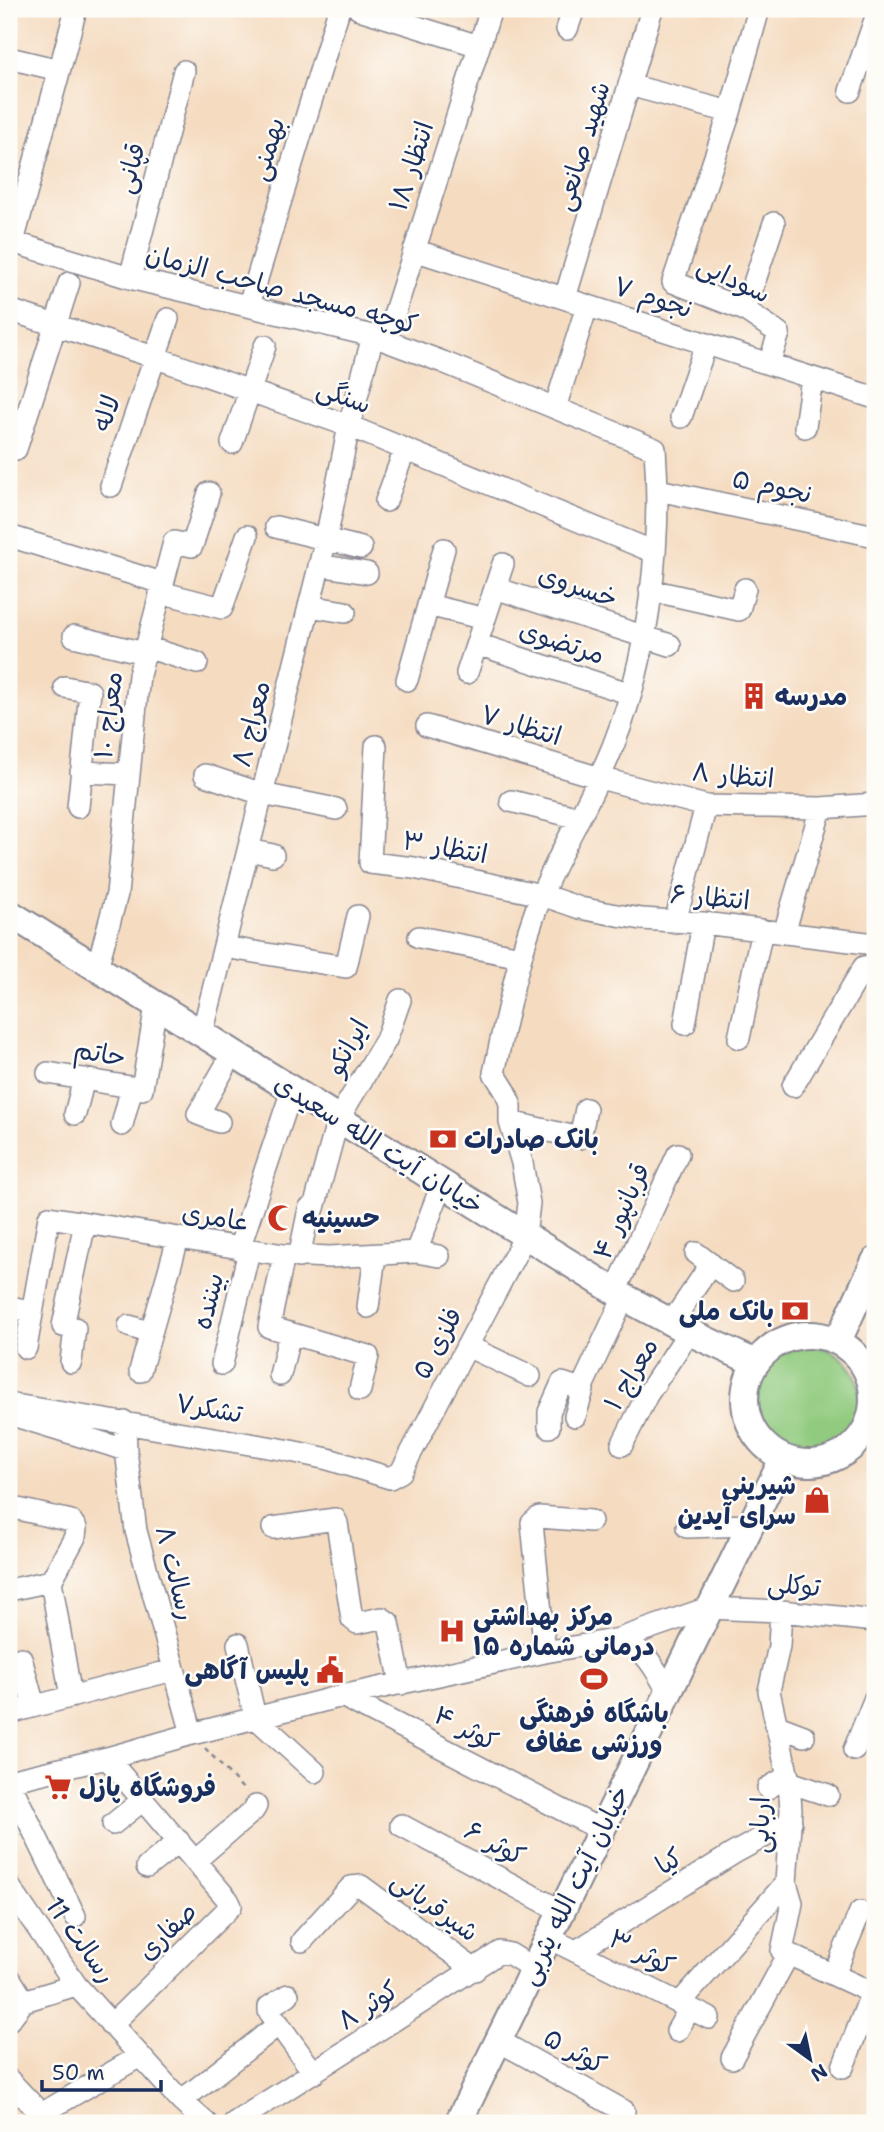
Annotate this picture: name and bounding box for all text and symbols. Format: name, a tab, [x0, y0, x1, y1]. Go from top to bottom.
street label: شهید صانعی	[545, 77, 618, 215]
street label: بهمنی	[240, 113, 293, 185]
street label: انتظار ۱۸	[380, 117, 441, 215]
street label: قپانی	[106, 139, 153, 197]
street label: کوچه مسجد صاحب الزمان	[142, 235, 422, 342]
street label: سودایی	[692, 246, 776, 311]
street label: نجوم ۷	[608, 267, 697, 329]
street label: سنگی	[312, 370, 376, 421]
street label: لاله	[83, 390, 128, 436]
street label: نجوم ۵	[728, 460, 815, 514]
street label: خسروی	[534, 556, 623, 615]
street label: مرتضوی	[515, 611, 609, 672]
street label: معراج ۱۰	[85, 669, 131, 761]
street label: معراج ۸	[223, 677, 279, 771]
place label: مدرسه	[775, 678, 847, 713]
building icon: مدرسه	[739, 681, 769, 711]
street label: انتظار ۷	[476, 696, 566, 753]
street label: انتظار ۸	[690, 753, 776, 796]
street label: انتظار ۳	[400, 822, 490, 871]
street label: انتظار ۶	[669, 876, 752, 917]
street label: ایرانکو	[316, 1012, 376, 1082]
street label: حاتم	[71, 1031, 129, 1077]
street label: خیابان آیت الله سعیدی	[268, 1065, 490, 1222]
place label: بانک صادرات	[464, 1121, 599, 1156]
bank icon: بانک صادرات	[428, 1124, 458, 1154]
street label: قربانپور ۴	[584, 1157, 657, 1265]
street label: عامری	[180, 1194, 253, 1239]
place label: حسینیه	[302, 1200, 380, 1235]
mosque icon: حسینیه	[266, 1203, 296, 1233]
street label: بیننده	[184, 1269, 231, 1333]
place label: بانک ملی	[679, 1293, 774, 1328]
bank icon: بانک ملی	[780, 1296, 810, 1326]
street label: فلزی ۵	[403, 1301, 470, 1385]
street label: معراج ۱	[595, 1331, 667, 1417]
street label: تشکر۷	[173, 1384, 246, 1431]
place label: شیرینی سرای آیدین	[678, 1467, 796, 1532]
shop icon: شیرینی سرای آیدین	[802, 1485, 832, 1515]
street label: رسالت ۸	[148, 1522, 205, 1624]
street label: توکلی	[766, 1565, 822, 1604]
place label: مرکز بهداشتی درمانی شماره ۱۵	[473, 1598, 655, 1663]
hospital icon: مرکز بهداشتی درمانی شماره ۱۵	[437, 1616, 467, 1646]
place label: پلیس آگاهی	[185, 1652, 309, 1687]
public building icon: پلیس آگاهی	[315, 1655, 345, 1685]
sports icon: باشگاه فرهنگی ورزشی عفاف	[579, 1664, 609, 1694]
place label: باشگاه فرهنگی ورزشی عفاف	[519, 1695, 669, 1760]
street label: کوثر ۴	[428, 1697, 504, 1759]
place label: فروشگاه پازل	[79, 1769, 216, 1804]
supermarket icon: فروشگاه پازل	[43, 1772, 73, 1802]
street label: خیابان آیت الله یثربی	[510, 1779, 637, 1990]
street label: اربابی	[742, 1796, 777, 1854]
street label: کوثر ۶	[459, 1812, 532, 1873]
street label: کیا	[648, 1839, 689, 1882]
street label: شیرقربانی	[385, 1862, 486, 1949]
street label: رسالت 11	[38, 1889, 125, 1990]
street label: صفاری	[129, 1894, 204, 1968]
street label: کوثر ۳	[603, 1920, 681, 1983]
street label: کوثر ۸	[330, 1972, 405, 2037]
street label: کوثر ۵	[538, 2019, 613, 2082]
north arrow	[776, 2024, 846, 2094]
scale bar	[42, 2048, 161, 2092]
text: N	[806, 2058, 832, 2087]
text: 50 m	[52, 2059, 105, 2087]

